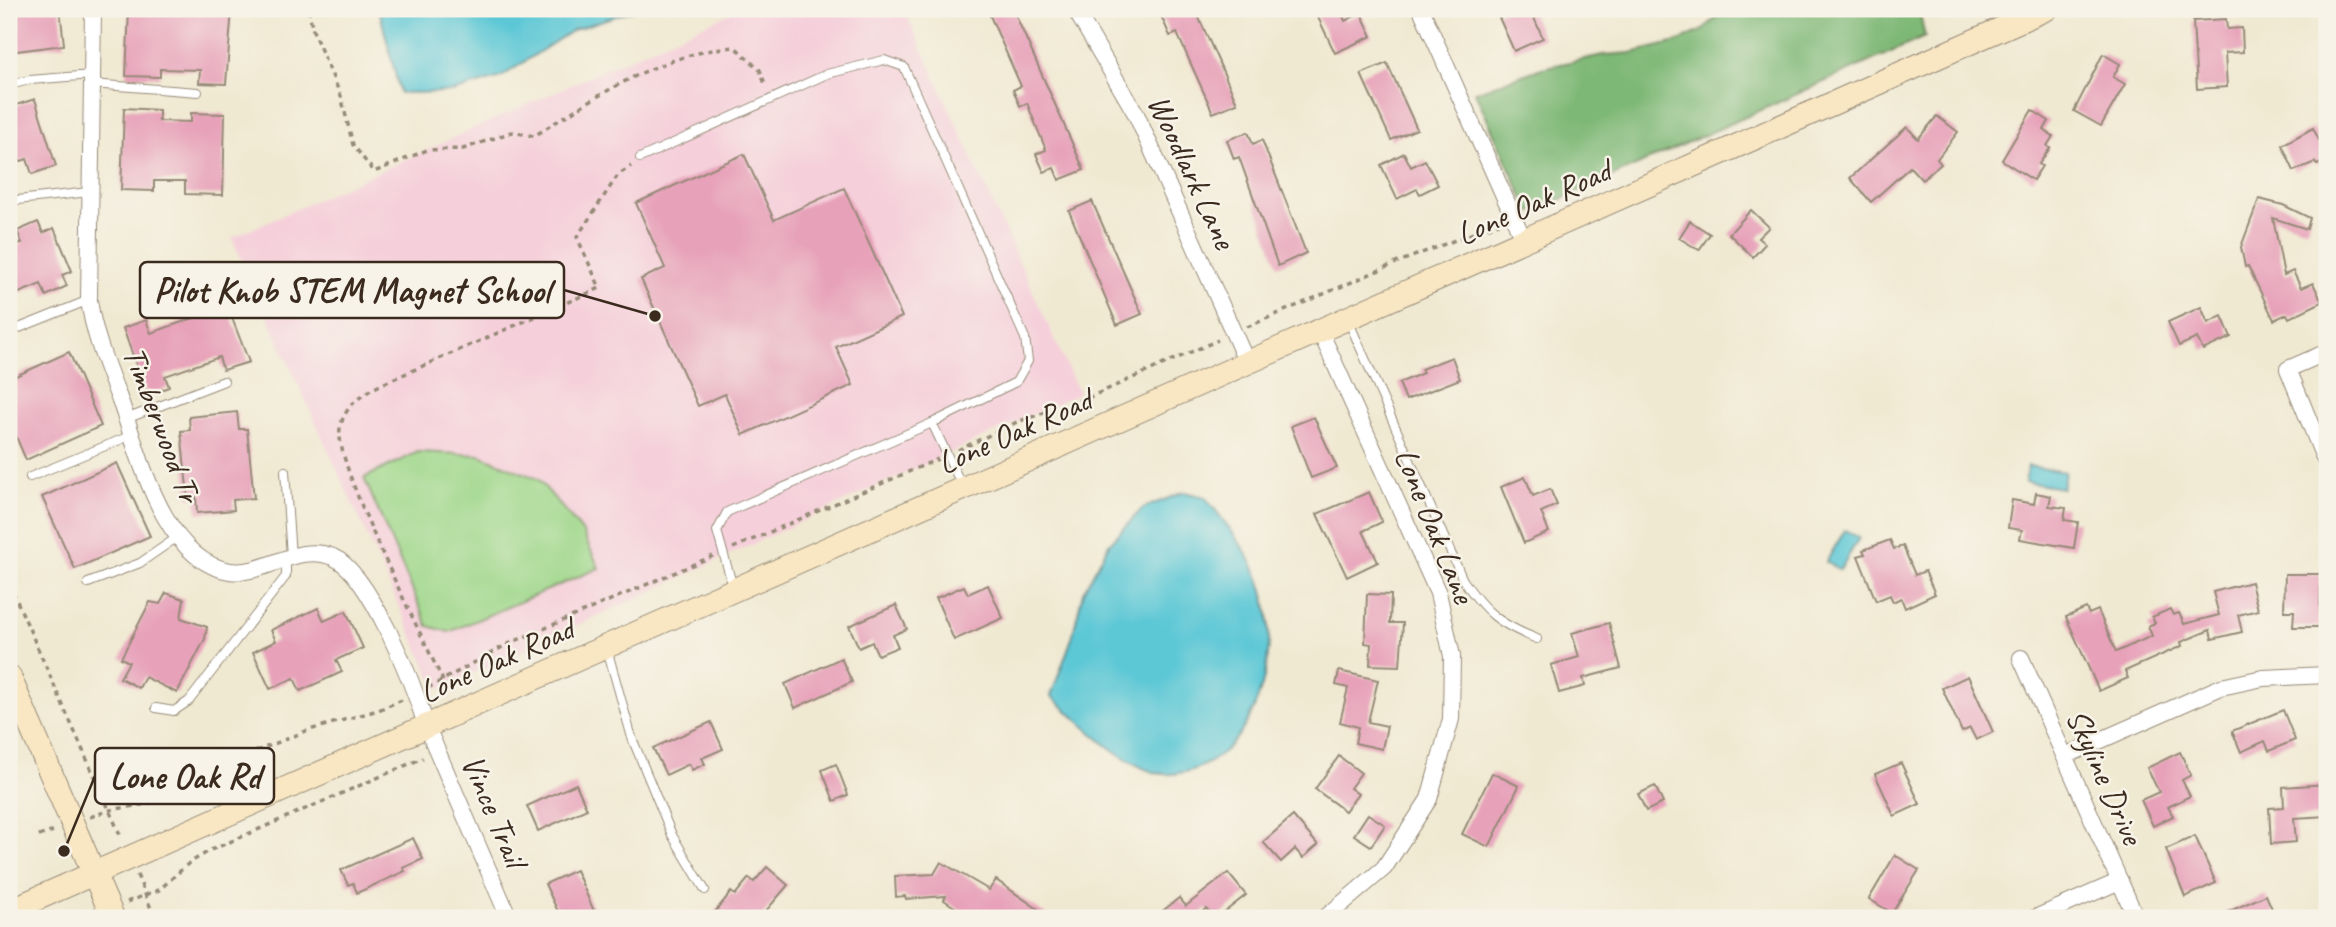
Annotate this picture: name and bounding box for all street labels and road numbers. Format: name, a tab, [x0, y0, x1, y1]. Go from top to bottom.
street label: Woodlark Lane	[1138, 88, 1247, 257]
street label: Lone Oak Road	[1450, 147, 1622, 255]
street label: Timberwood Tr	[113, 341, 212, 511]
street label: Lone Oak Road	[931, 376, 1103, 484]
street label: Lone Oak Lane	[1385, 442, 1486, 611]
street label: Lone Oak Road	[413, 605, 585, 713]
street label: Skyline Drive	[2057, 702, 2154, 853]
street label: Vince Trail	[452, 748, 538, 878]

